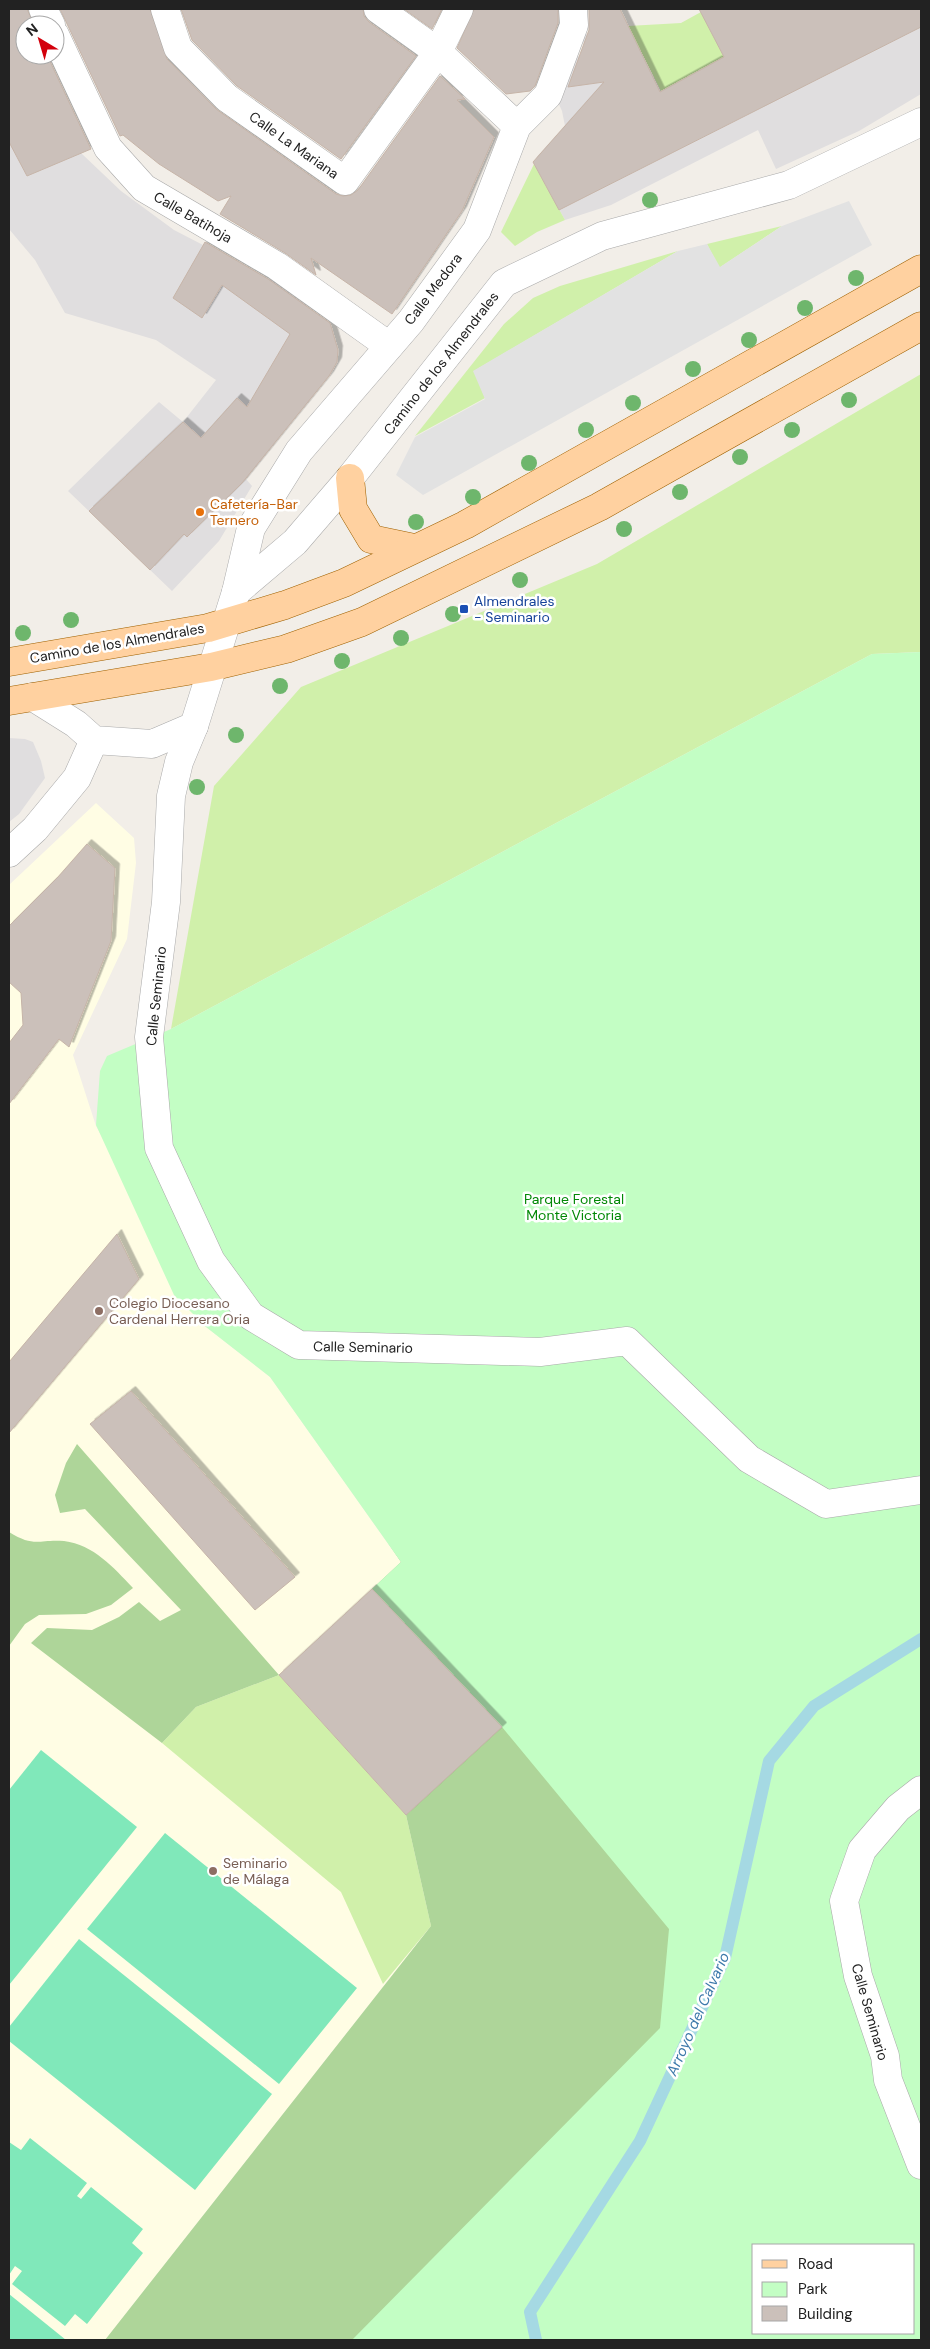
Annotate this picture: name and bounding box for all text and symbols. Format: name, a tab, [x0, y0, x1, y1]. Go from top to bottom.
north arrow	[15, 15, 65, 65]
text: N	[22, 20, 42, 40]
street label: Calle La Mariana	[246, 107, 342, 183]
street label: Calle Batihoja	[151, 187, 235, 247]
street label: Calle Medora	[400, 250, 466, 328]
street label: Camino de los Almendrales	[379, 288, 503, 438]
place label: Cafetería-Bar Ternero	[210, 495, 298, 529]
marker: Cafetería-Bar Ternero	[194, 506, 206, 518]
place label: Almendrales - Seminario	[474, 592, 555, 626]
marker: Almendrales - Seminario	[458, 603, 470, 615]
street label: Camino de los Almendrales	[28, 619, 206, 667]
street label: Calle Seminario	[142, 945, 170, 1047]
park label: Parque Forestal Monte Victoria	[524, 1190, 624, 1224]
place label: Colegio Diocesano Cardenal Herrera Oria	[109, 1294, 250, 1328]
marker: Colegio Diocesano Cardenal Herrera Oria	[93, 1305, 105, 1317]
street label: Calle Seminario	[313, 1337, 413, 1357]
place label: Seminario de Málaga	[223, 1854, 289, 1888]
marker: Seminario de Málaga	[207, 1865, 219, 1877]
water label: Arroyo del Calvario	[661, 1949, 734, 2080]
street label: Calle Seminario	[848, 1961, 892, 2063]
legend	[752, 2244, 915, 2334]
text: Road	[798, 2254, 833, 2274]
text: Park	[798, 2279, 828, 2299]
text: Building	[798, 2304, 853, 2324]

